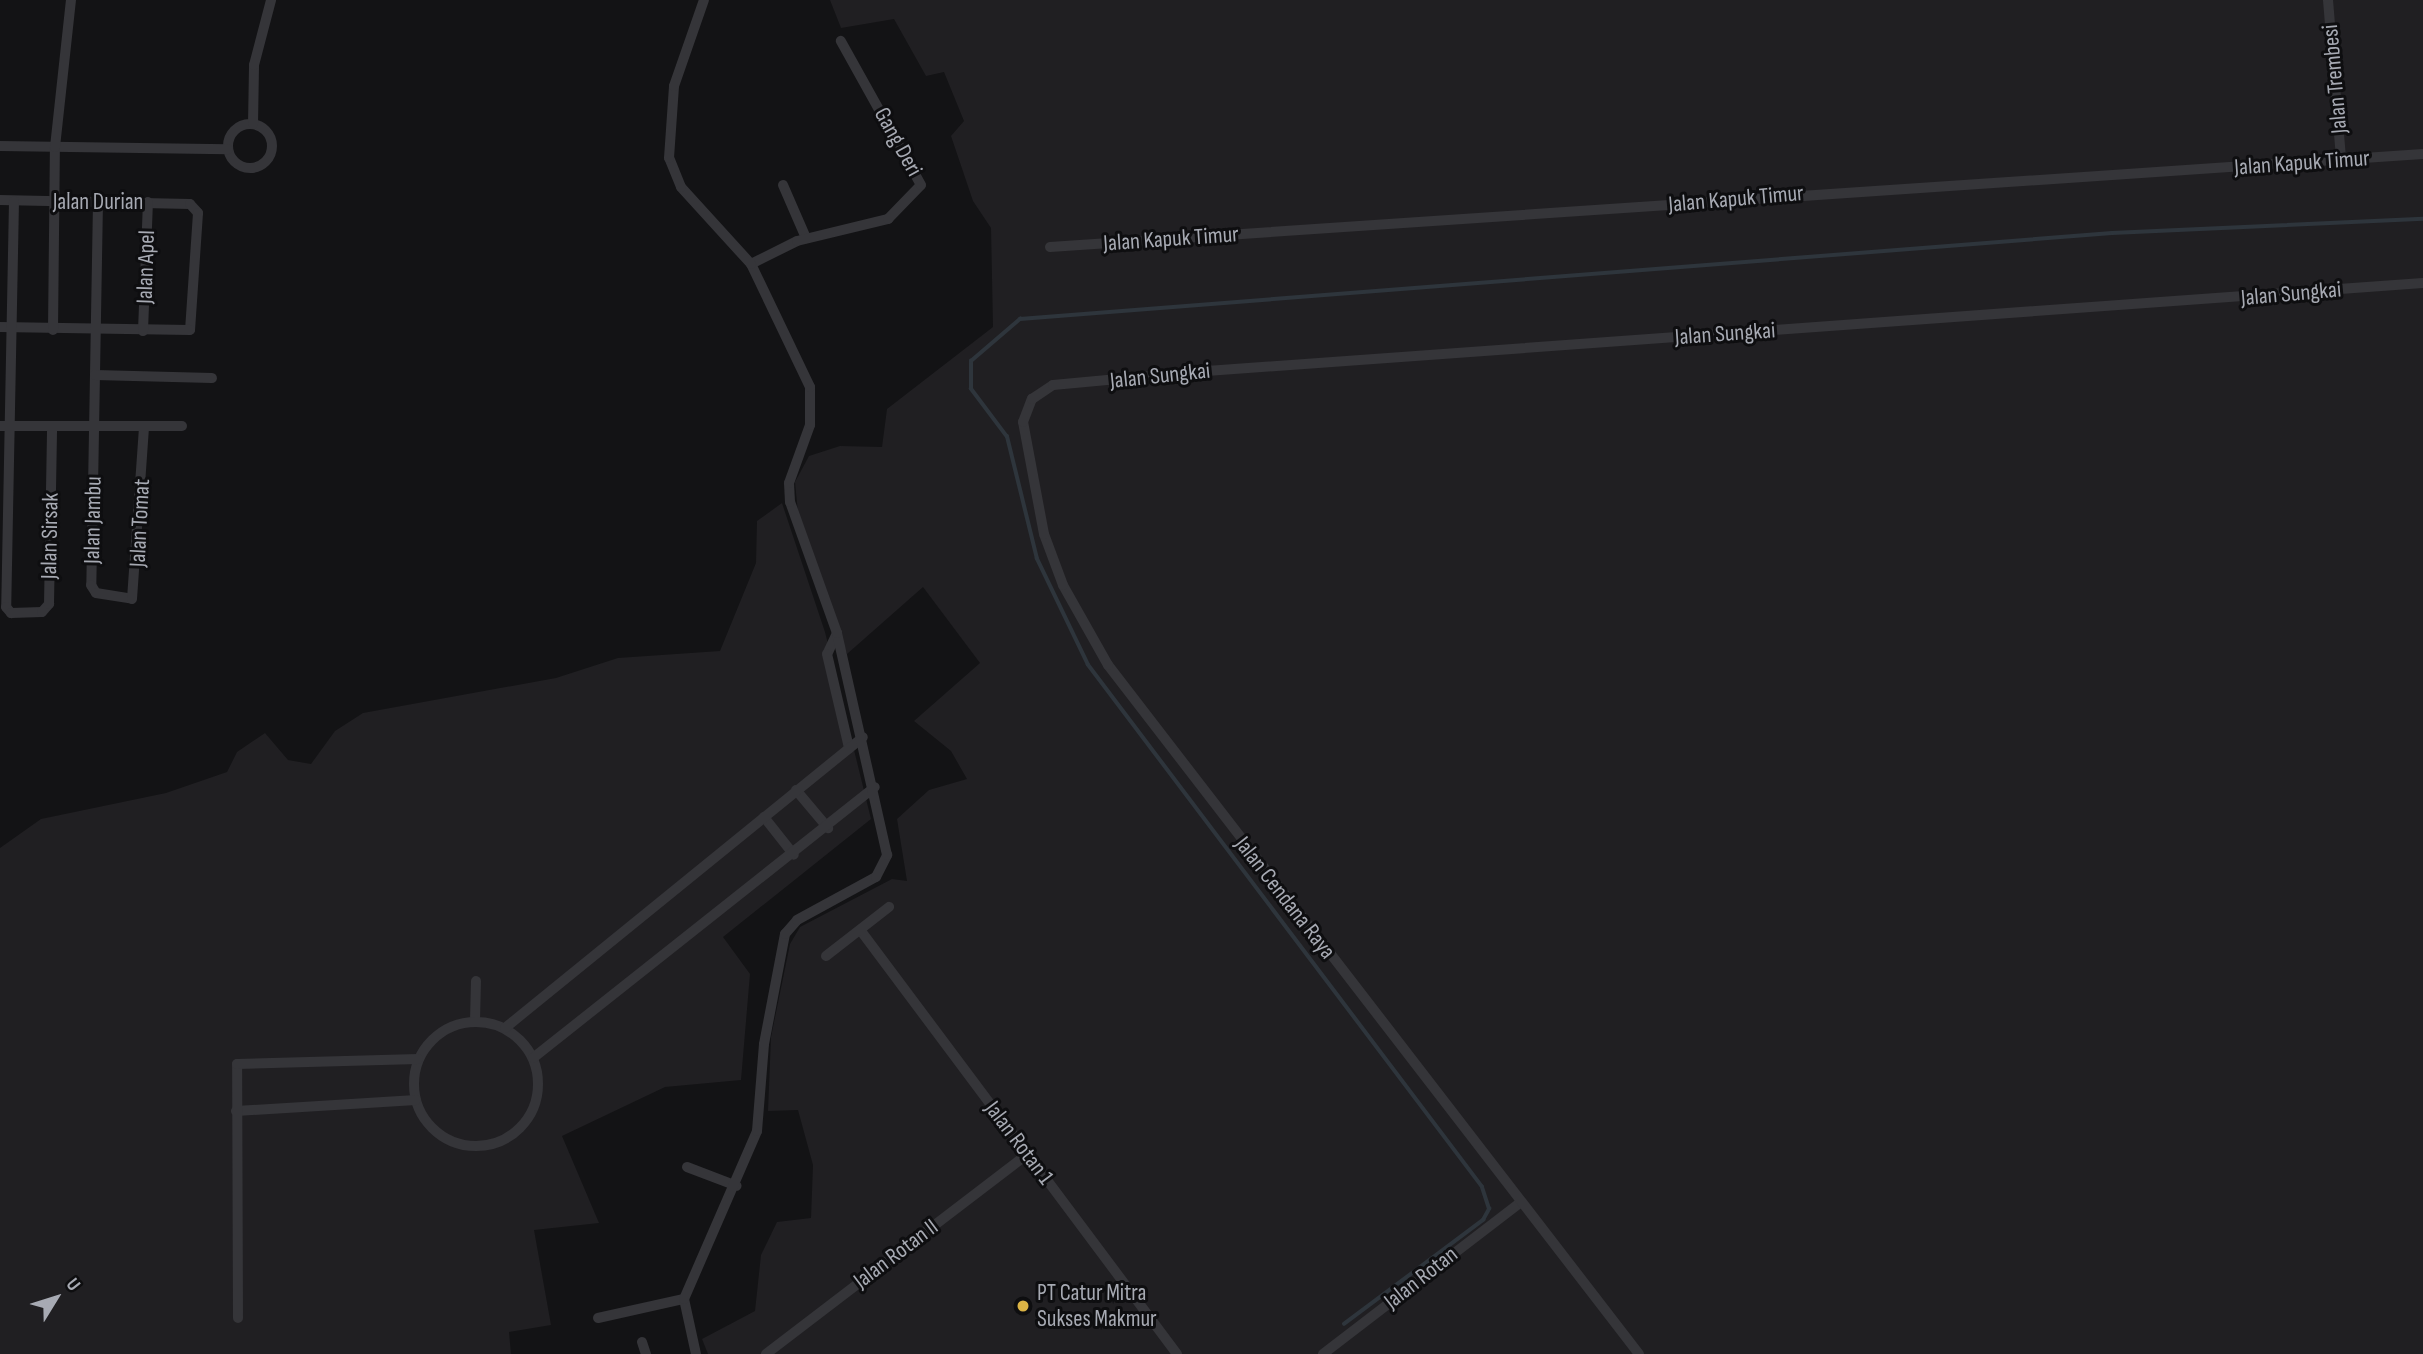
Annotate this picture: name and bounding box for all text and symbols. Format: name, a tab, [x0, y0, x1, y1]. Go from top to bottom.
street label: Jalan Trembesi	[2316, 23, 2354, 135]
street label: Gang Deri	[868, 103, 928, 181]
street label: Jalan Kapuk Timur	[2233, 145, 2371, 181]
street label: Jalan Kapuk Timur	[1667, 179, 1805, 219]
street label: Jalan Durian	[53, 188, 143, 216]
street label: Jalan Kapuk Timur	[1102, 221, 1240, 257]
street label: Jalan Apel	[131, 230, 161, 304]
street label: Jalan Sungkai	[2240, 276, 2342, 312]
street label: Jalan Sungkai	[1674, 317, 1776, 351]
street label: Jalan Sungkai	[1109, 357, 1211, 395]
street label: Jalan Jambu	[78, 476, 108, 564]
street label: Jalan Tomat	[124, 478, 156, 568]
street label: Jalan Sirsak	[35, 493, 65, 579]
street label: Jalan Cendana Raya	[1229, 831, 1341, 965]
street label: Jalan Rotan 1	[979, 1096, 1059, 1190]
street label: Jalan Rotan II	[848, 1213, 944, 1295]
street label: Jalan Rotan	[1379, 1241, 1463, 1315]
north arrow	[21, 1263, 91, 1333]
text: U	[61, 1274, 85, 1296]
place label: PT Catur Mitra Sukses Makmur	[1037, 1279, 1157, 1333]
marker: PT Catur Mitra Sukses Makmur	[1015, 1298, 1031, 1314]

